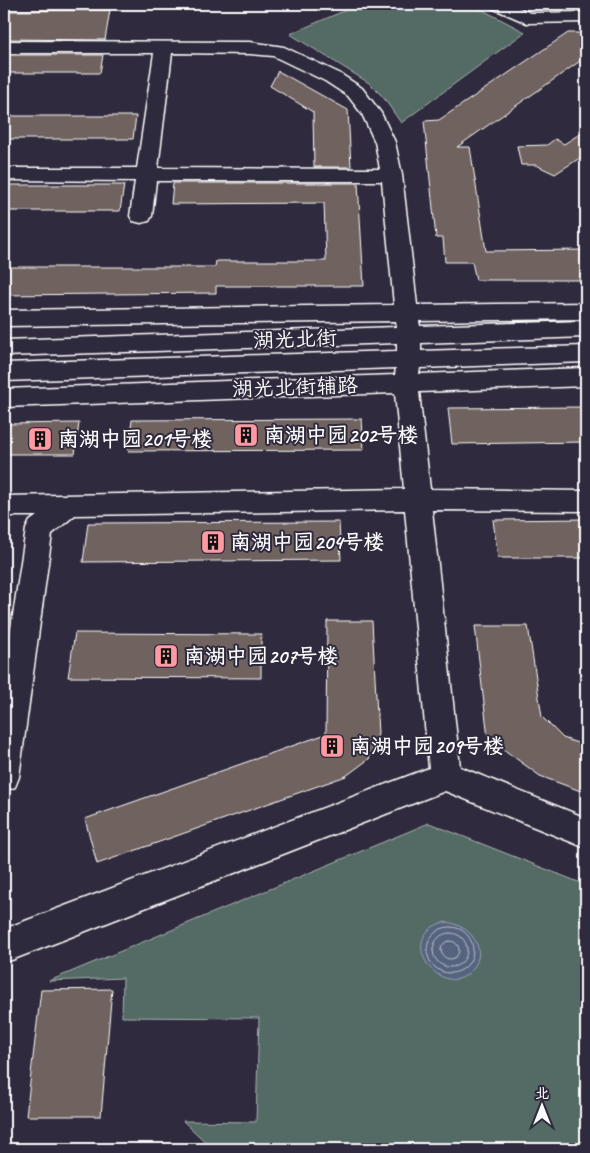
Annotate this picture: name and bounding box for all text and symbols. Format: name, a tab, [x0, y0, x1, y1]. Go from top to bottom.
street label: 湖光北街	[253, 325, 337, 353]
street label: 湖光北街辅路	[232, 372, 358, 402]
building icon: 南湖中园202号楼	[233, 422, 259, 448]
place label: 南湖中园202号楼	[264, 422, 418, 448]
building icon: 南湖中园201号楼	[27, 426, 53, 452]
place label: 南湖中园201号楼	[58, 426, 212, 452]
building icon: 南湖中园204号楼	[200, 529, 226, 555]
place label: 南湖中园204号楼	[230, 529, 384, 555]
building icon: 南湖中园207号楼	[153, 643, 179, 669]
place label: 南湖中园207号楼	[184, 643, 338, 669]
building icon: 南湖中园209号楼	[319, 733, 345, 759]
place label: 南湖中园209号楼	[350, 733, 504, 759]
north arrow	[518, 1080, 568, 1130]
text: 北	[535, 1085, 549, 1102]

